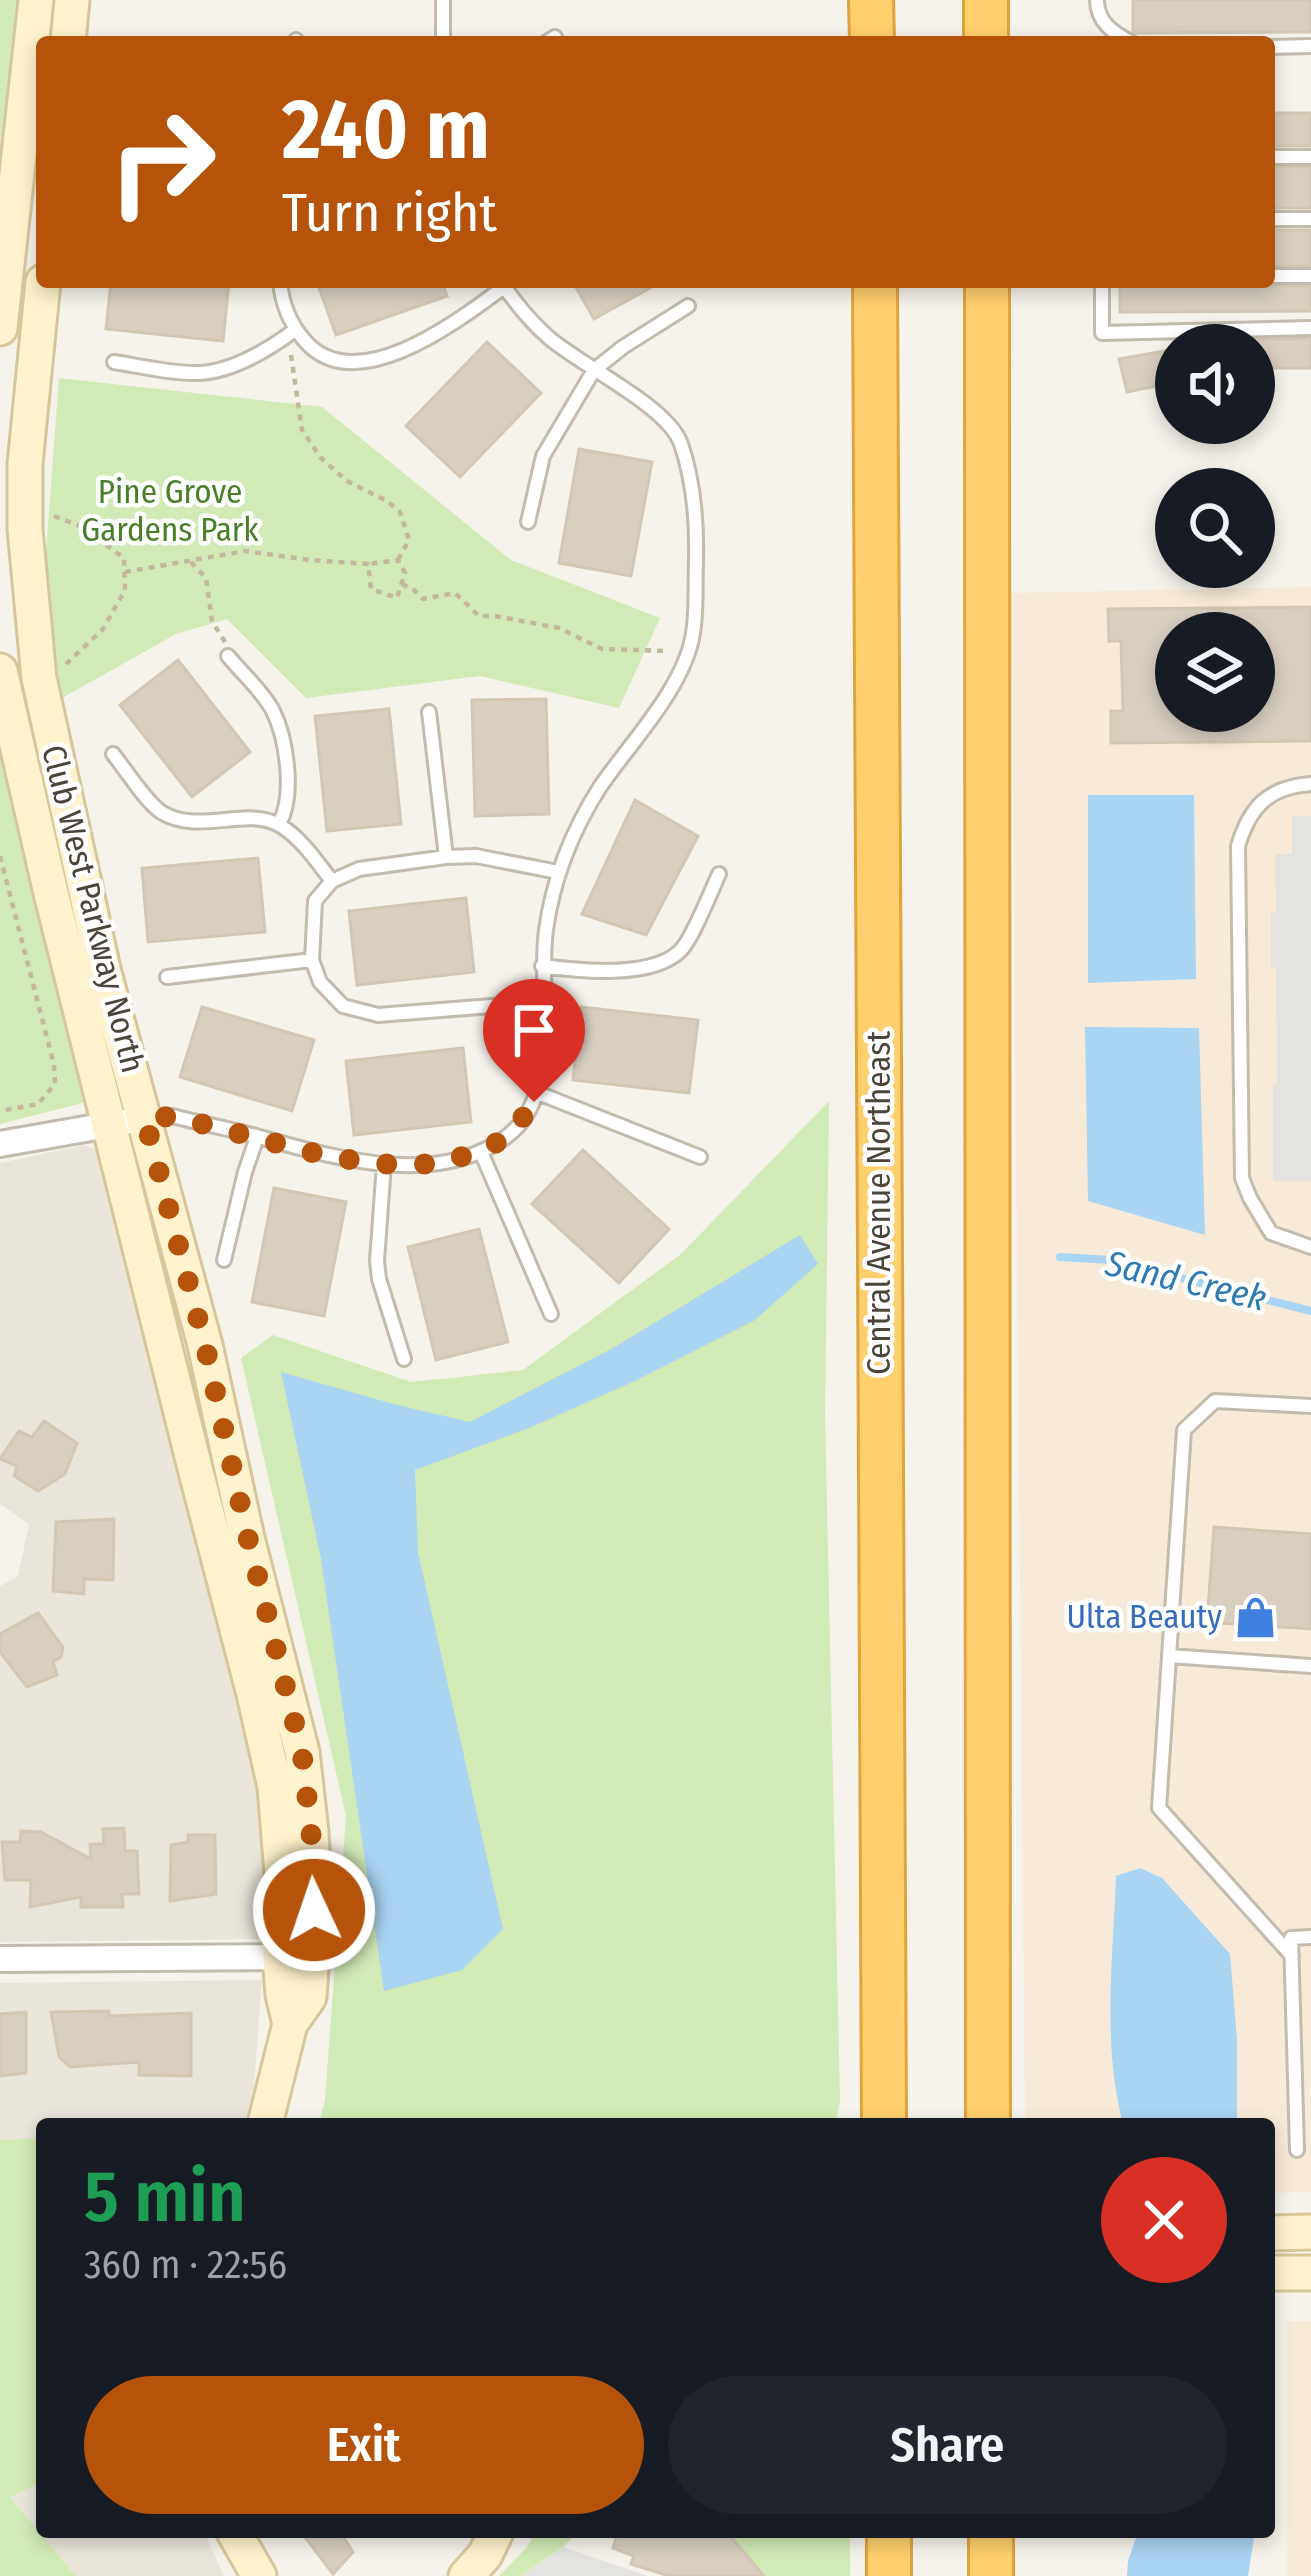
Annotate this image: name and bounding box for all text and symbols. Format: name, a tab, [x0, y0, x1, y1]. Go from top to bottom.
text: 240 m	[282, 79, 490, 180]
icon: right	[84, 84, 240, 240]
text: Turn right	[282, 181, 497, 245]
map controls	[1155, 324, 1275, 732]
button: sound	[1155, 324, 1275, 444]
button: search	[1155, 468, 1275, 588]
park label: Pine Grove Gardens Park	[81, 472, 259, 550]
button: layers	[1155, 612, 1275, 732]
street label: Club West Parkway North	[33, 741, 153, 1077]
pin	[483, 979, 585, 1102]
icon: arrive	[501, 997, 567, 1063]
street label: Central Avenue Northeast	[859, 1031, 899, 1375]
water label: Sand Creek	[1100, 1241, 1271, 1321]
shop icon: Ulta Beauty	[1233, 1594, 1279, 1640]
place label: Ulta Beauty	[1067, 1597, 1222, 1637]
position arrow	[251, 1847, 377, 1973]
text: 5 min	[84, 2154, 246, 2240]
button: close	[1101, 2157, 1227, 2283]
text: 360 m · 22:56	[84, 2242, 287, 2288]
button: Exit	[84, 2376, 644, 2514]
button: Share	[668, 2376, 1227, 2514]

